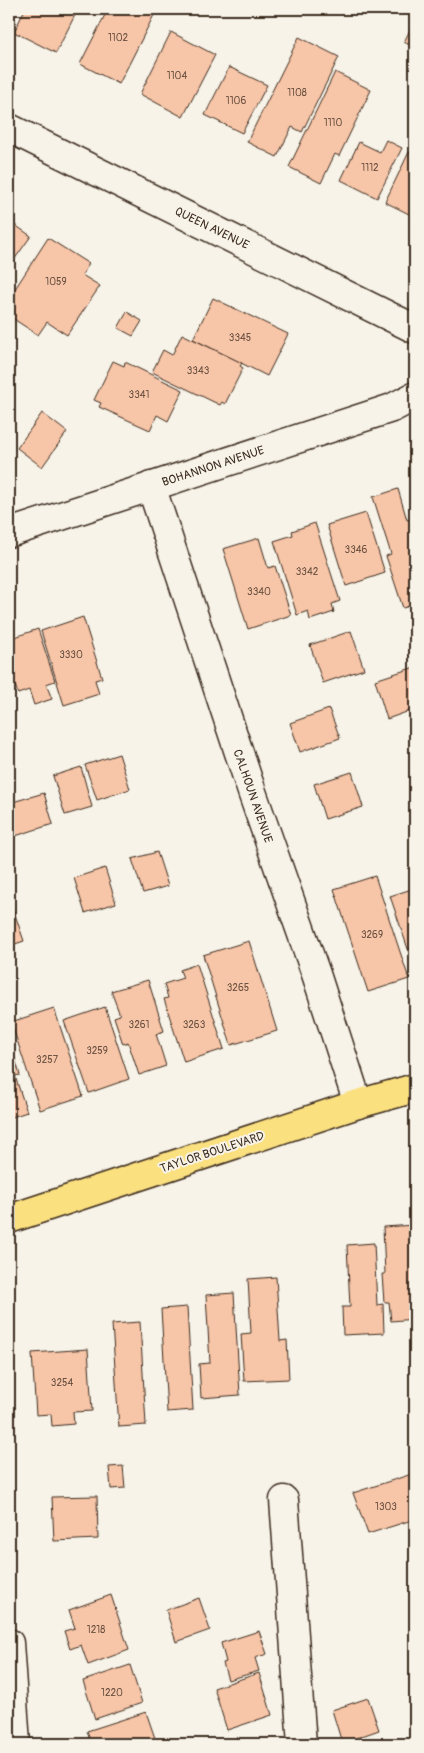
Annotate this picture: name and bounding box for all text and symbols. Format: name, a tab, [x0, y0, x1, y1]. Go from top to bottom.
house number: 1102	[108, 32, 129, 44]
house number: 1104	[167, 70, 187, 82]
house number: 1108	[287, 87, 307, 99]
house number: 1106	[226, 95, 246, 107]
house number: 1110	[324, 117, 342, 129]
house number: 1112	[361, 162, 379, 174]
street label: QUEEN AVENUE	[172, 204, 251, 253]
house number: 1059	[45, 276, 67, 288]
house number: 3345	[229, 332, 251, 344]
house number: 3343	[187, 365, 210, 377]
house number: 3341	[129, 389, 150, 401]
street label: BOHANNON AVENUE	[160, 443, 266, 490]
house number: 3346	[345, 544, 368, 556]
house number: 3342	[296, 566, 319, 578]
house number: 3340	[247, 586, 271, 598]
house number: 3330	[59, 649, 83, 661]
street label: CALHOUN AVENUE	[229, 747, 276, 845]
house number: 3269	[361, 929, 383, 941]
house number: 3265	[227, 982, 249, 994]
house number: 3261	[129, 1019, 150, 1031]
house number: 3263	[183, 1019, 206, 1031]
house number: 3259	[86, 1045, 108, 1057]
house number: 3257	[36, 1054, 59, 1066]
street label: TAYLOR BOULEVARD	[158, 1128, 267, 1176]
house number: 3254	[51, 1377, 73, 1389]
house number: 1303	[375, 1501, 397, 1513]
house number: 1218	[87, 1624, 105, 1636]
house number: 1220	[101, 1687, 123, 1699]

